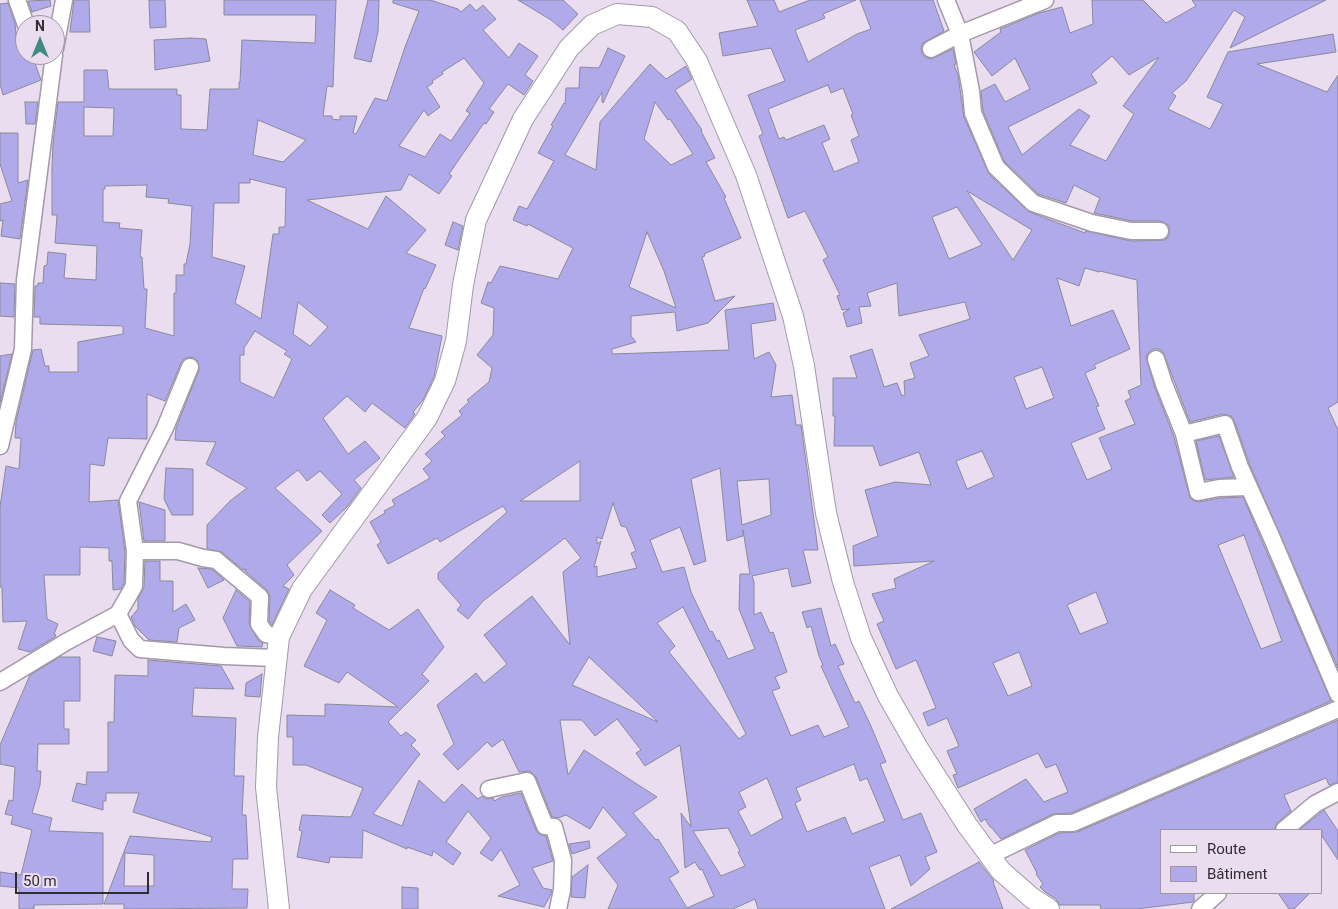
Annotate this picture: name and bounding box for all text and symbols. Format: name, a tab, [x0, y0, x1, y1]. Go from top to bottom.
north arrow	[15, 15, 65, 65]
text: N	[35, 18, 45, 34]
legend	[1160, 829, 1323, 894]
text: Route	[1207, 840, 1246, 858]
scale bar	[18, 862, 151, 894]
text: Bâtiment	[1207, 865, 1267, 883]
text: 50 m	[23, 872, 57, 890]

